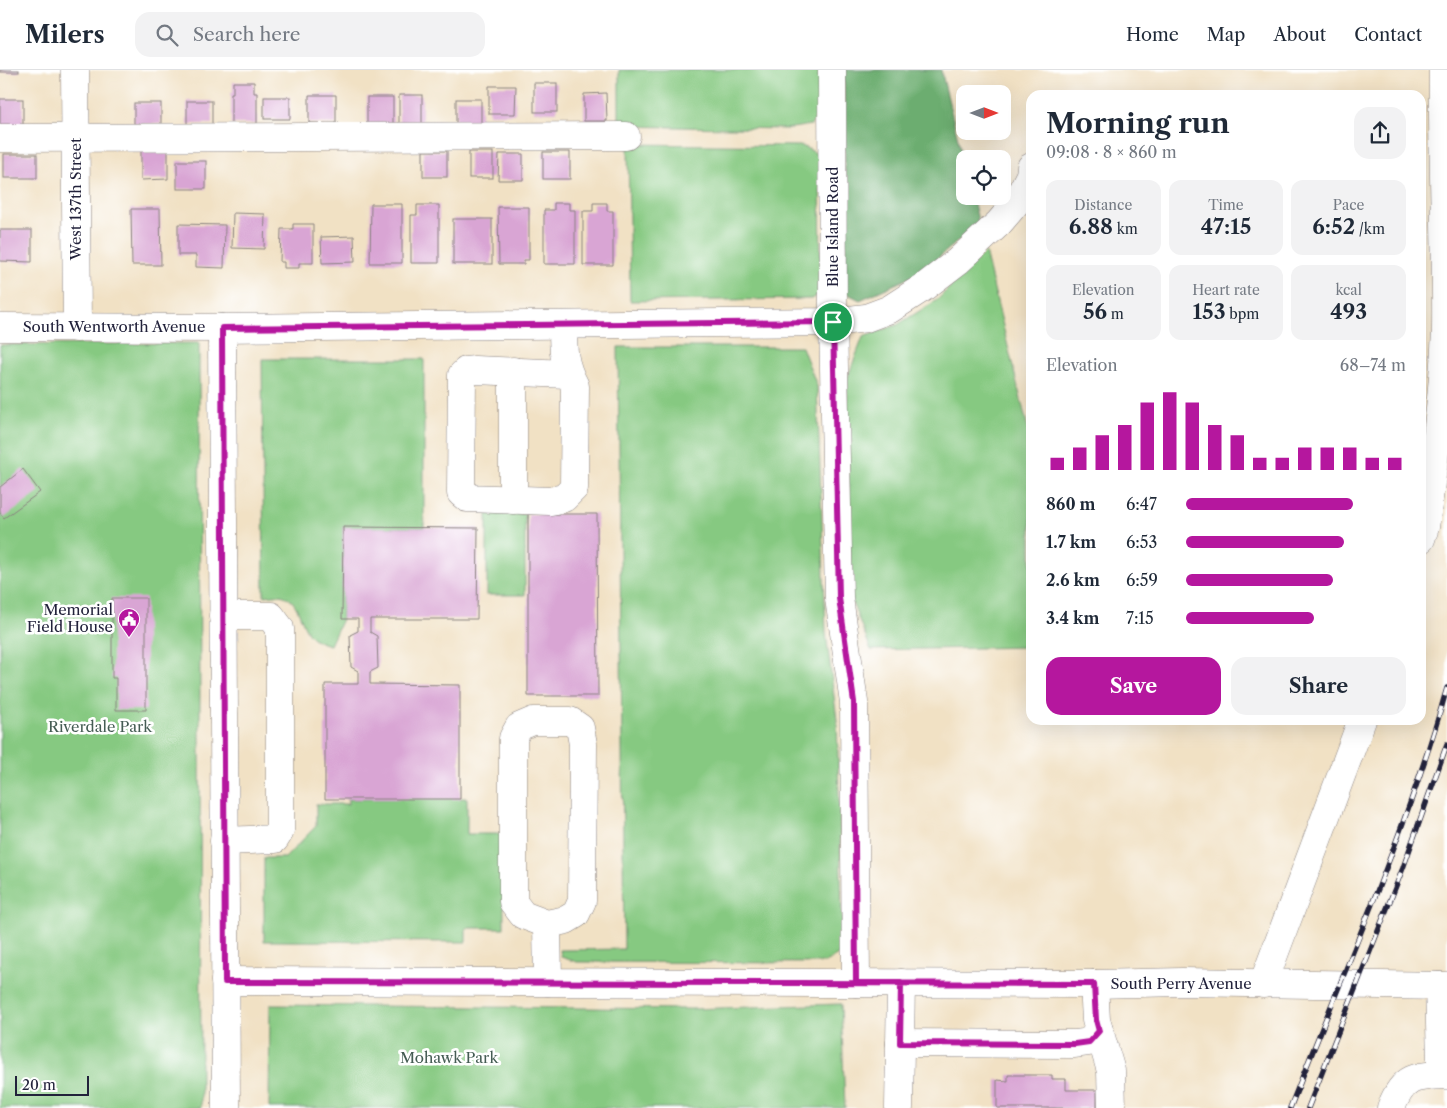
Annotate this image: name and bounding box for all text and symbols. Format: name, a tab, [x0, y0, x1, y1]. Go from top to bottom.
search box	[135, 12, 485, 57]
text: Milers	[25, 20, 105, 49]
icon: search	[153, 21, 181, 49]
text: Search here	[193, 23, 300, 46]
text: Home	[1126, 24, 1179, 46]
text: Map	[1207, 24, 1245, 46]
text: About	[1273, 24, 1326, 46]
text: Contact	[1354, 24, 1422, 46]
north arrow	[956, 85, 1011, 140]
map controls	[956, 85, 1011, 205]
text: Morning run	[1046, 106, 1230, 140]
button: share	[1354, 107, 1406, 159]
street label: West 137th Street	[66, 137, 85, 261]
text: 09:08 · 8 × 860 m	[1046, 142, 1177, 162]
button: locate	[956, 150, 1011, 205]
street label: Blue Island Road	[823, 167, 842, 287]
text: Distance	[1074, 196, 1132, 214]
text: Time	[1208, 196, 1244, 214]
text: Pace	[1333, 196, 1364, 214]
text: 6.88	[1069, 214, 1113, 239]
text: 47:15	[1201, 214, 1251, 239]
text: 6:52	[1312, 214, 1355, 239]
text: km	[1113, 220, 1138, 238]
text: /km	[1355, 220, 1385, 238]
text: Elevation	[1072, 281, 1135, 299]
text: Heart rate	[1192, 281, 1260, 299]
text: kcal	[1335, 281, 1362, 299]
text: 56	[1083, 299, 1107, 324]
text: 153	[1193, 299, 1226, 324]
text: 493	[1330, 299, 1367, 324]
pin	[812, 301, 854, 343]
text: m	[1107, 305, 1124, 323]
text: bpm	[1226, 305, 1259, 323]
icon: arrive	[819, 308, 847, 336]
street label: South Wentworth Avenue	[23, 317, 205, 336]
text: Elevation	[1046, 355, 1117, 375]
text: 68–74 m	[1340, 355, 1406, 375]
text: 860 m	[1046, 494, 1096, 514]
text: 6:47	[1126, 494, 1157, 514]
text: 1.7 km	[1046, 532, 1096, 552]
text: 6:53	[1126, 532, 1157, 552]
text: 2.6 km	[1046, 570, 1100, 590]
text: 6:59	[1126, 570, 1158, 590]
place label: Memorial Field House	[27, 600, 114, 636]
public building icon: Memorial Field House	[117, 607, 141, 638]
text: 3.4 km	[1046, 608, 1099, 628]
text: 7:15	[1126, 608, 1154, 628]
button: Save	[1046, 657, 1221, 715]
button: Share	[1231, 657, 1406, 715]
park label: Riverdale Park	[48, 717, 153, 736]
street label: South Perry Avenue	[1110, 974, 1252, 993]
park label: Mohawk Park	[400, 1048, 499, 1067]
scale bar	[15, 1073, 89, 1096]
text: 20 m	[22, 1076, 56, 1094]

